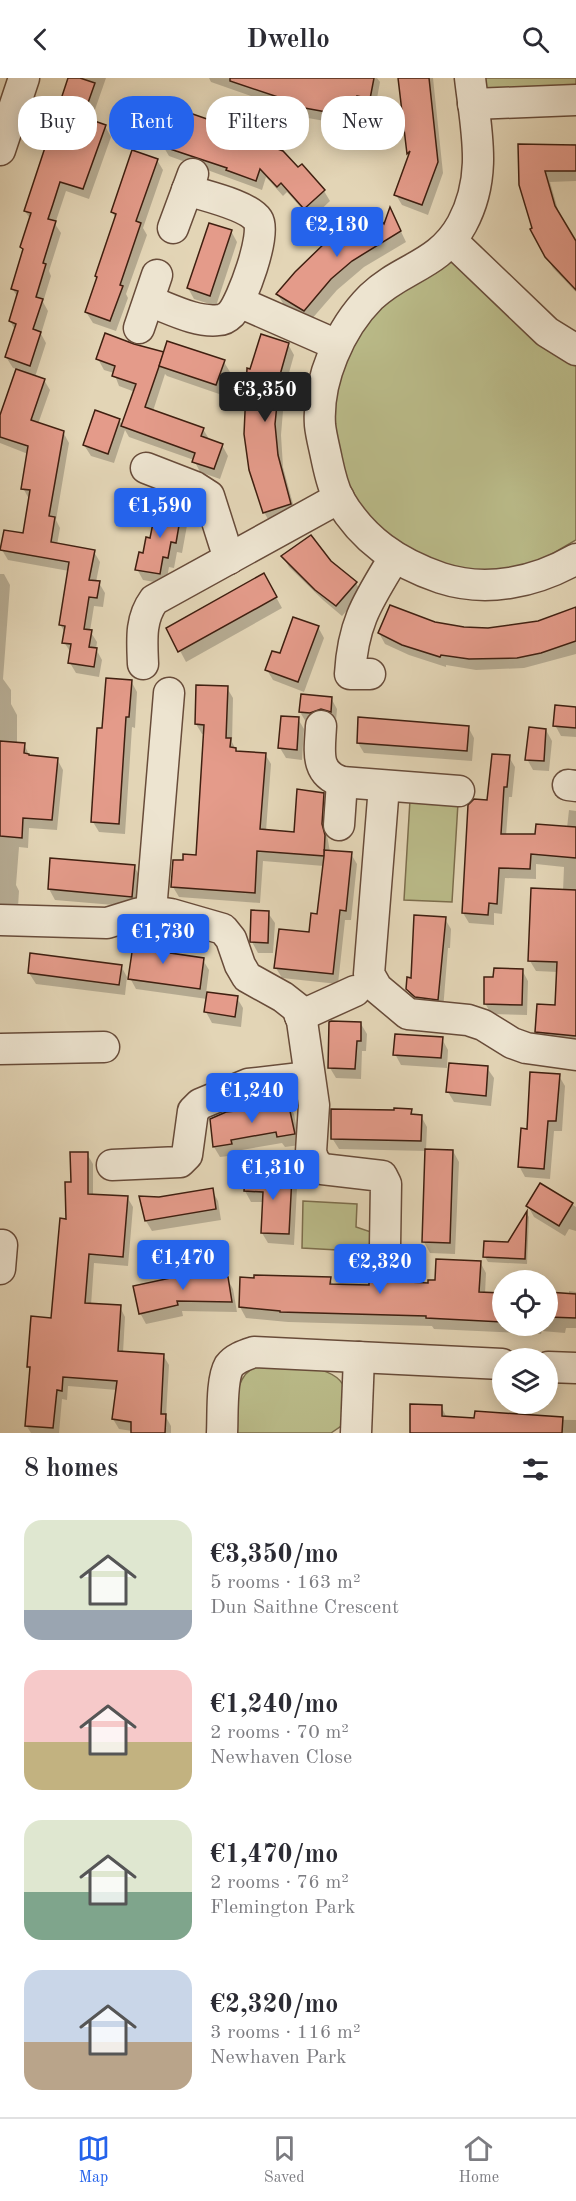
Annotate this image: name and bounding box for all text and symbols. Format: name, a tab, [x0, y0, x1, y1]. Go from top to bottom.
icon: back	[24, 23, 57, 56]
icon: search	[519, 23, 552, 56]
text: Dwello	[246, 26, 330, 53]
chip: Buy	[18, 96, 97, 150]
chip: Rent	[109, 96, 194, 150]
chip: Filters	[206, 96, 309, 150]
chip: New	[321, 96, 405, 150]
pin: €2,130	[288, 207, 386, 258]
text: €2,130	[305, 216, 369, 236]
pin: €3,350	[216, 372, 314, 423]
text: €3,350	[233, 381, 297, 401]
pin: €1,590	[111, 488, 209, 539]
text: €1,590	[128, 497, 192, 517]
pin: €1,730	[114, 914, 212, 965]
text: €1,730	[131, 923, 195, 943]
pin: €1,240	[203, 1073, 301, 1124]
text: €1,240	[220, 1082, 284, 1102]
pin: €1,310	[224, 1150, 322, 1201]
text: €1,310	[241, 1159, 305, 1179]
pin: €1,470	[134, 1240, 232, 1291]
pin: €2,320	[331, 1244, 429, 1295]
text: €1,470	[151, 1249, 215, 1269]
text: €2,320	[348, 1253, 412, 1273]
map controls	[492, 1270, 558, 1414]
button: locate	[492, 1270, 558, 1336]
button: layers	[492, 1348, 558, 1414]
icon: filters	[519, 1453, 552, 1486]
text: 8 homes	[24, 1456, 118, 1482]
text: €3,350/mo	[210, 1542, 338, 1568]
icon: home	[72, 1544, 144, 1616]
text: 5 rooms · 163 m²	[210, 1573, 360, 1593]
text: Dun Saithne Crescent	[210, 1598, 399, 1618]
text: €1,240/mo	[210, 1692, 338, 1718]
icon: home	[72, 1694, 144, 1766]
text: 2 rooms · 70 m²	[210, 1723, 349, 1743]
text: Newhaven Close	[210, 1748, 352, 1768]
text: €1,470/mo	[210, 1842, 338, 1868]
icon: home	[72, 1844, 144, 1916]
text: 2 rooms · 76 m²	[210, 1873, 349, 1893]
text: Flemington Park	[210, 1898, 356, 1918]
text: €2,320/mo	[210, 1992, 338, 2018]
icon: home	[72, 1994, 144, 2066]
text: 3 rooms · 116 m²	[210, 2023, 360, 2043]
text: Newhaven Park	[210, 2048, 347, 2068]
tab: Map	[77, 2132, 110, 2188]
tab: Saved	[264, 2132, 305, 2188]
tab: Home	[458, 2132, 499, 2188]

